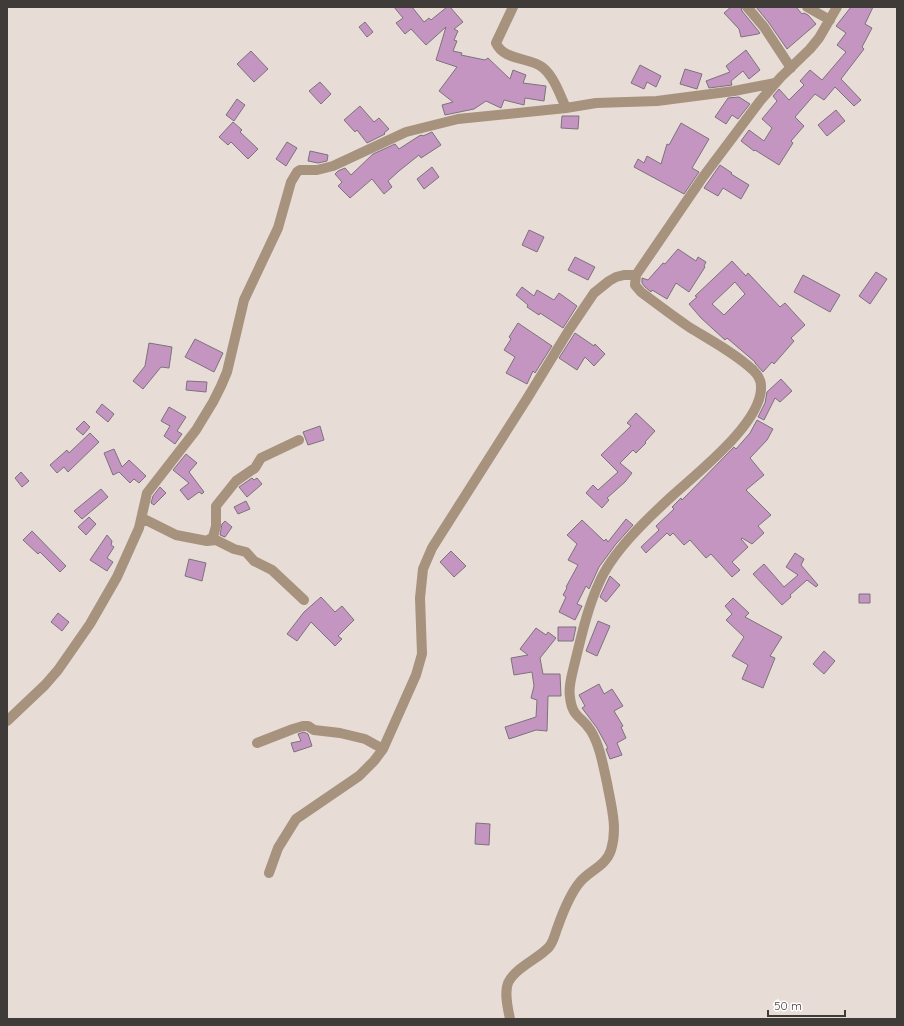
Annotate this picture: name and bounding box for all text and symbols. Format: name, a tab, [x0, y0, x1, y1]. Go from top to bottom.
scale bar	[768, 992, 845, 1018]
text: 50 m	[774, 998, 802, 1013]

